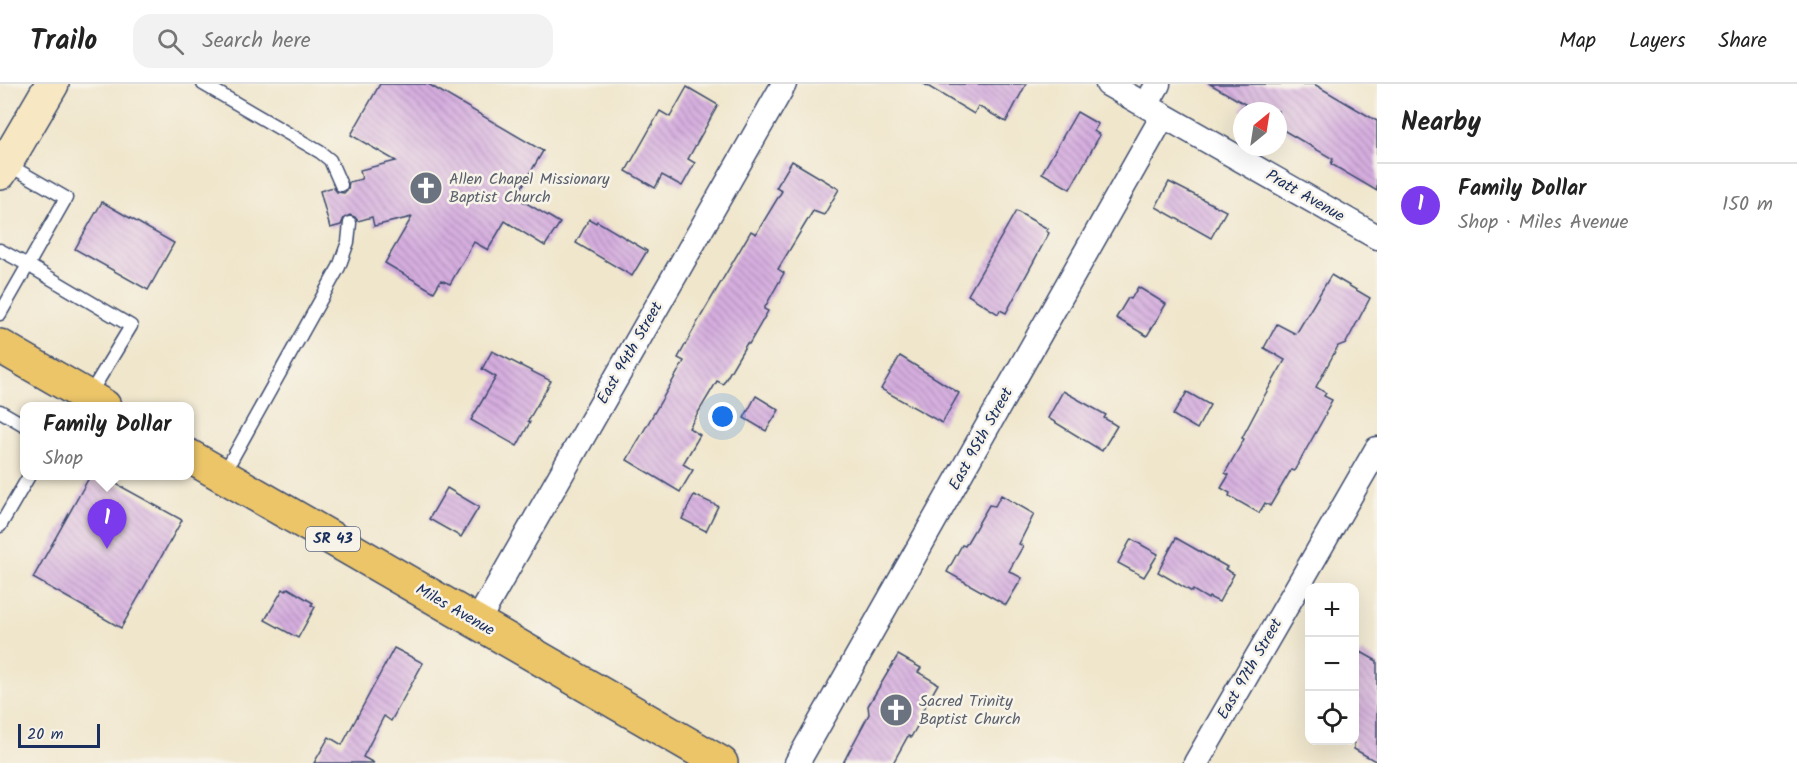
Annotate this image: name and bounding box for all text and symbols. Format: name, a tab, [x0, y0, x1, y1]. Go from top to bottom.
search box	[133, 14, 553, 68]
text: Trailo	[30, 19, 97, 64]
text: Search here	[202, 24, 311, 59]
icon: search	[154, 25, 187, 58]
text: Map	[1559, 25, 1596, 58]
text: Layers	[1629, 25, 1685, 58]
text: Share	[1718, 25, 1767, 58]
north arrow	[1233, 102, 1287, 156]
text: Nearby	[1401, 102, 1481, 144]
street label: Pratt Avenue	[1261, 163, 1349, 229]
place label: Allen Chapel Missionary Baptist Church	[449, 167, 610, 210]
church icon: Allen Chapel Missionary Baptist Church	[408, 170, 444, 206]
text: Family Dollar	[1458, 172, 1586, 207]
text: 1	[1417, 189, 1424, 221]
text: 150 m	[1722, 189, 1773, 221]
text: Shop · Miles Avenue	[1458, 207, 1629, 239]
street label: East 94th Street	[591, 296, 670, 409]
street label: East 95th Street	[942, 382, 1020, 495]
popup	[20, 402, 194, 480]
your location	[708, 402, 737, 431]
text: Family Dollar	[43, 408, 171, 443]
text: Shop	[43, 443, 83, 475]
pin: 1	[88, 500, 126, 549]
road number: SR 43	[306, 527, 360, 551]
street label: Miles Avenue	[411, 577, 499, 643]
map controls	[1305, 583, 1359, 745]
button: +	[1305, 583, 1359, 637]
street label: East 97th Street	[1211, 613, 1290, 724]
button: −	[1305, 637, 1359, 691]
place label: Sacred Trinity Baptist Church	[919, 689, 1021, 732]
button: locate	[1305, 691, 1359, 745]
church icon: Sacred Trinity Baptist Church	[878, 692, 914, 728]
scale bar	[18, 721, 100, 748]
text: 20 m	[27, 722, 63, 747]

